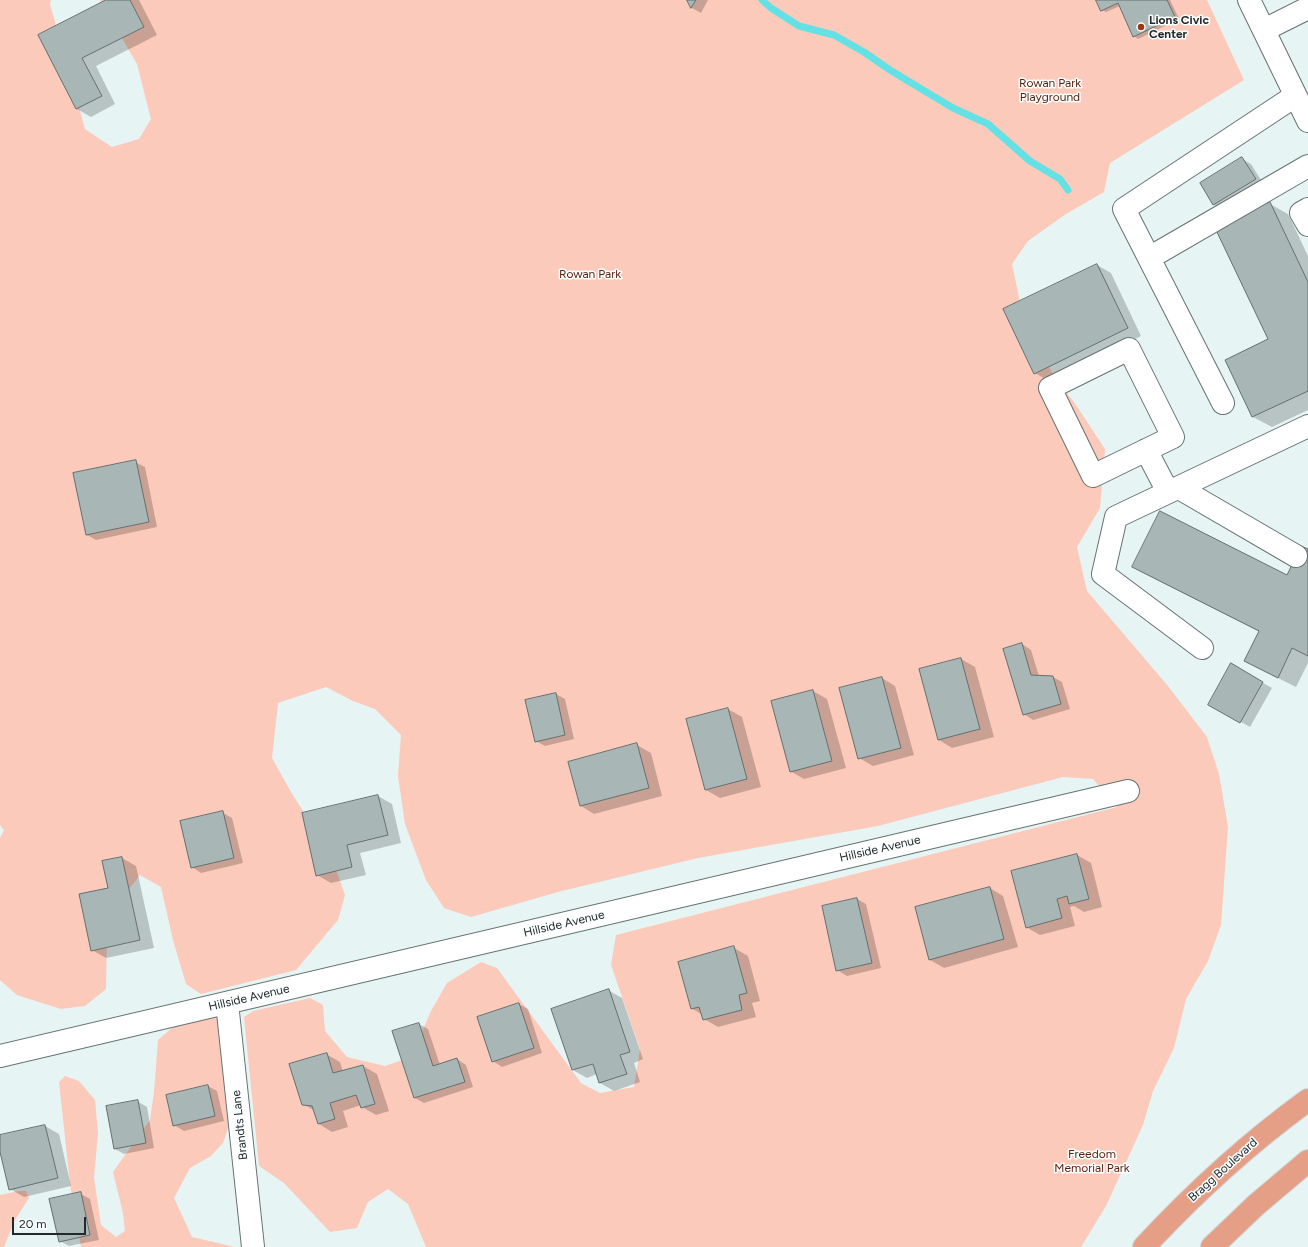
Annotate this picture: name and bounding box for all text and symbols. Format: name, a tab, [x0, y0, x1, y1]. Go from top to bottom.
place label: Lions Civic Center	[1149, 13, 1209, 41]
marker: Lions Civic Center	[1136, 22, 1146, 32]
park label: Rowan Park Playground	[1019, 76, 1081, 104]
park label: Rowan Park	[559, 267, 621, 281]
street label: Hillside Avenue	[838, 833, 922, 865]
street label: Hillside Avenue	[522, 908, 606, 940]
street label: Hillside Avenue	[207, 982, 291, 1014]
street label: Brandts Lane	[229, 1089, 251, 1161]
street label: Bragg Boulevard	[1186, 1135, 1260, 1205]
park label: Freedom Memorial Park	[1054, 1147, 1130, 1175]
scale bar	[14, 1209, 88, 1235]
text: 20 m	[19, 1217, 47, 1231]

